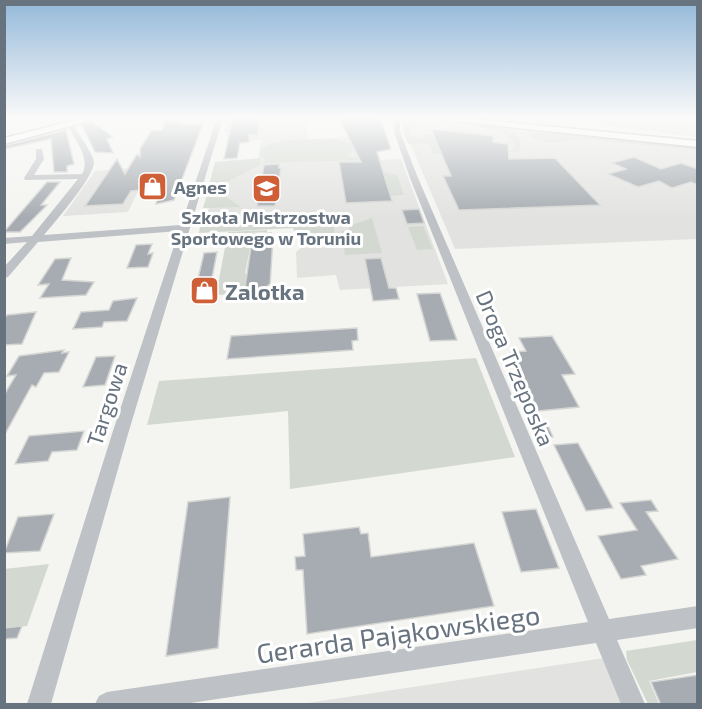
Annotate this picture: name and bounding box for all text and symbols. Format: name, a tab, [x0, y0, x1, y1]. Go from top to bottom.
shop icon: Agnes	[137, 171, 169, 203]
school or university icon: Szkoła Mistrzostwa Sportowego w Toruniu	[250, 172, 282, 204]
place label: Agnes	[174, 176, 227, 198]
place label: Szkoła Mistrzostwa Sportowego w Toruniu	[171, 206, 361, 249]
shop icon: Zalotka	[188, 275, 220, 307]
place label: Zalotka	[225, 278, 304, 304]
street label: Droga Trzeposka	[471, 286, 561, 450]
street label: Targowa	[80, 359, 132, 449]
street label: Gerarda Pająkowskiego	[254, 597, 542, 670]

